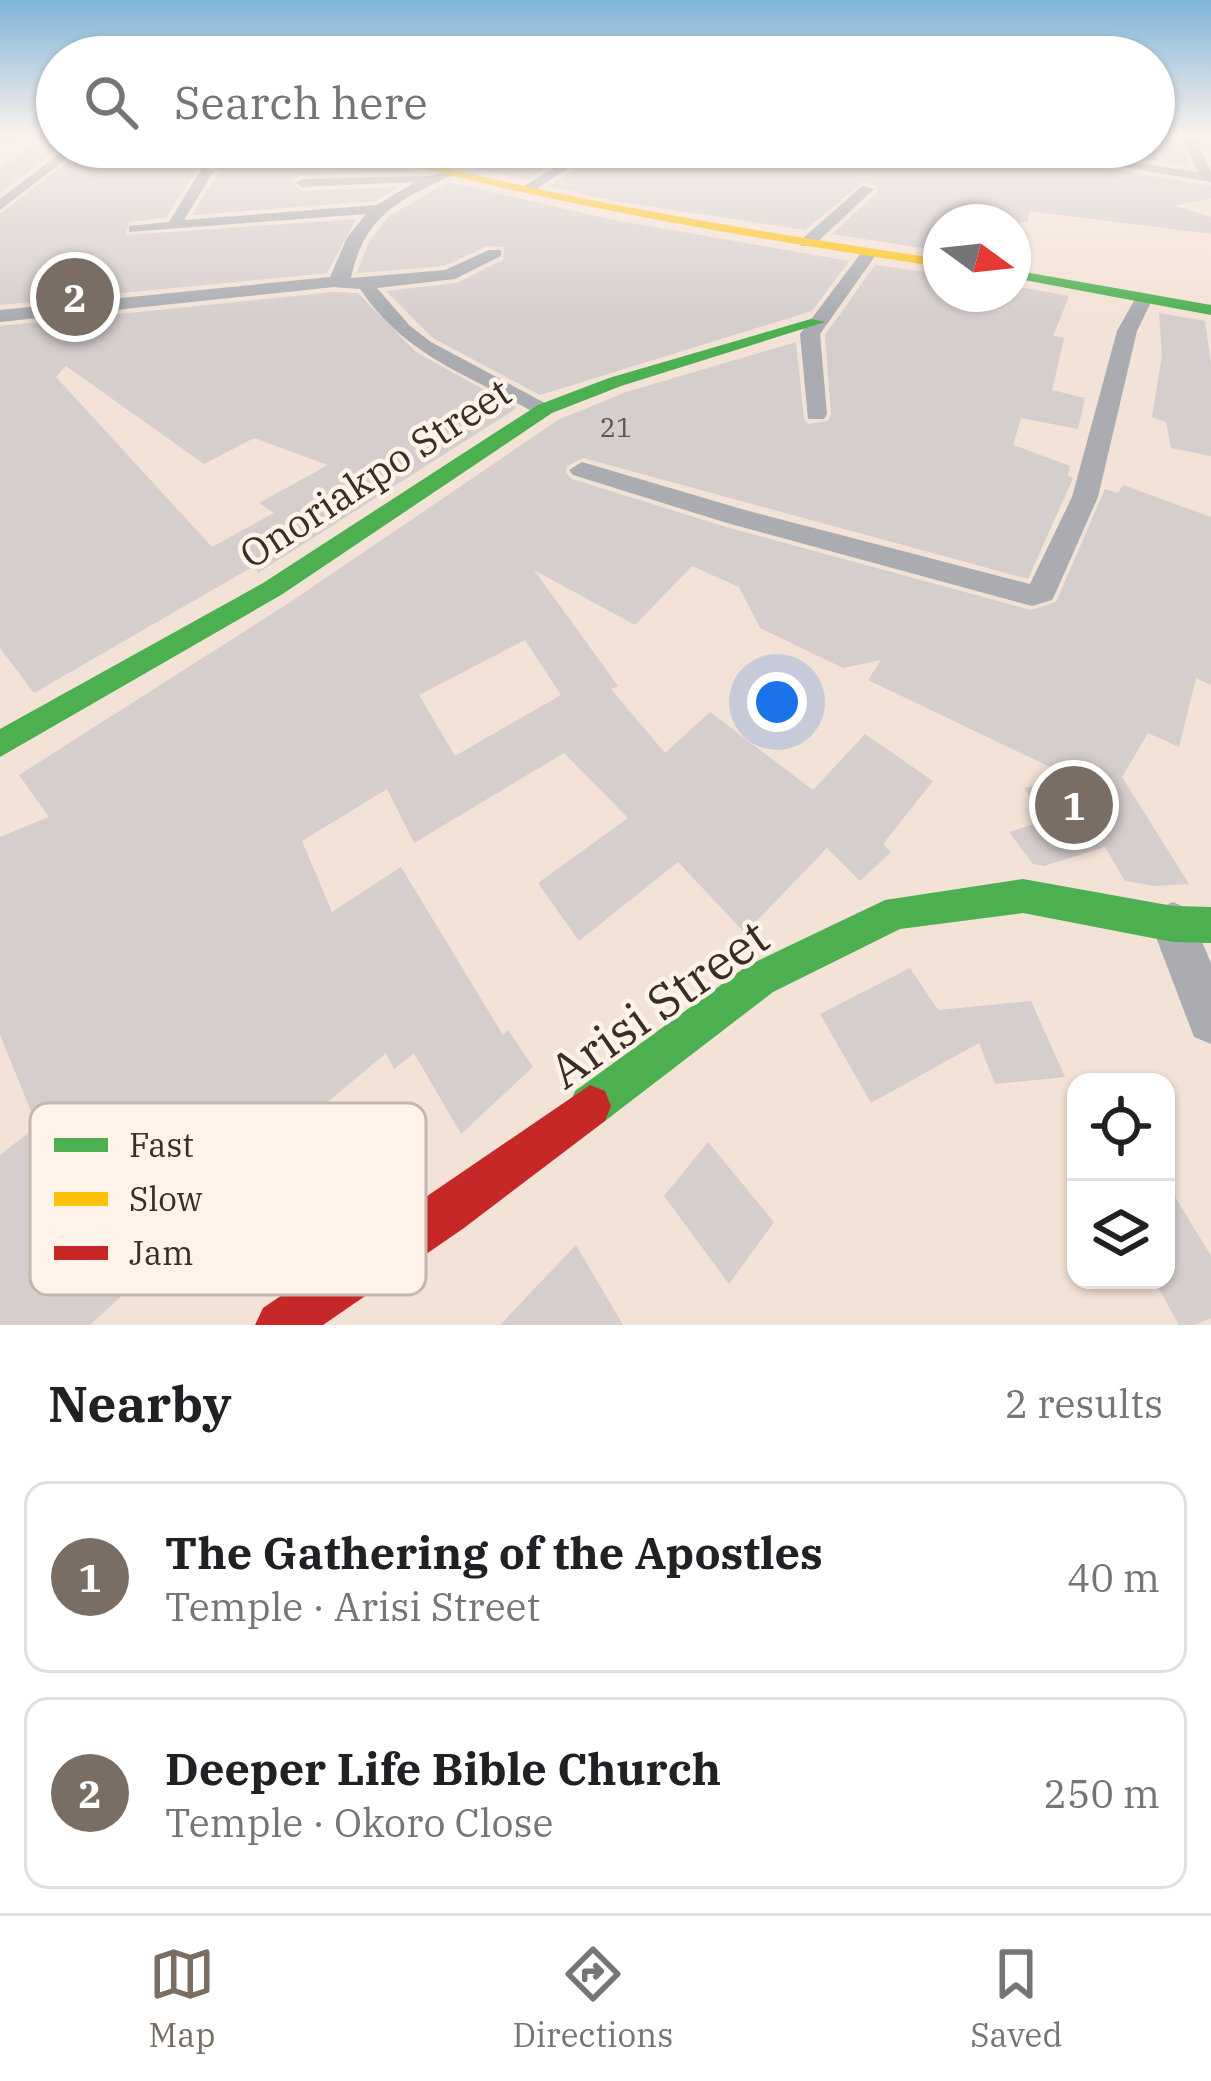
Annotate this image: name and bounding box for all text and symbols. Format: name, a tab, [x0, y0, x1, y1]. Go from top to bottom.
search box	[36, 36, 1175, 168]
icon: search	[78, 69, 144, 135]
text: Search here	[174, 73, 428, 131]
north arrow	[923, 204, 1031, 312]
pin: 2	[36, 252, 114, 342]
street label: Onoriakpo Street	[229, 366, 520, 579]
house number: 21	[600, 409, 632, 444]
your location	[747, 672, 807, 732]
pin: 1	[1035, 760, 1113, 850]
street label: Arisi Street	[537, 905, 780, 1101]
map controls	[1067, 1073, 1175, 1289]
button: locate	[1067, 1073, 1175, 1181]
legend	[30, 1103, 426, 1295]
text: Fast	[129, 1123, 194, 1166]
text: Slow	[129, 1177, 203, 1220]
button: layers	[1067, 1181, 1175, 1289]
text: Jam	[129, 1231, 193, 1274]
text: Nearby	[48, 1370, 232, 1436]
text: 2 results	[1005, 1378, 1163, 1429]
text: The Gathering of the Apostles	[165, 1523, 823, 1581]
text: 1	[78, 1552, 102, 1603]
text: 40 m	[1067, 1552, 1160, 1603]
text: Temple · Arisi Street	[165, 1581, 540, 1632]
text: Deeper Life Bible Church	[165, 1739, 721, 1797]
text: 2	[78, 1768, 102, 1819]
text: 250 m	[1044, 1768, 1160, 1819]
text: Temple · Okoro Close	[165, 1797, 553, 1848]
tab: Map	[148, 1941, 215, 2056]
tab: Directions	[512, 1941, 673, 2056]
tab: Saved	[970, 1941, 1063, 2056]

